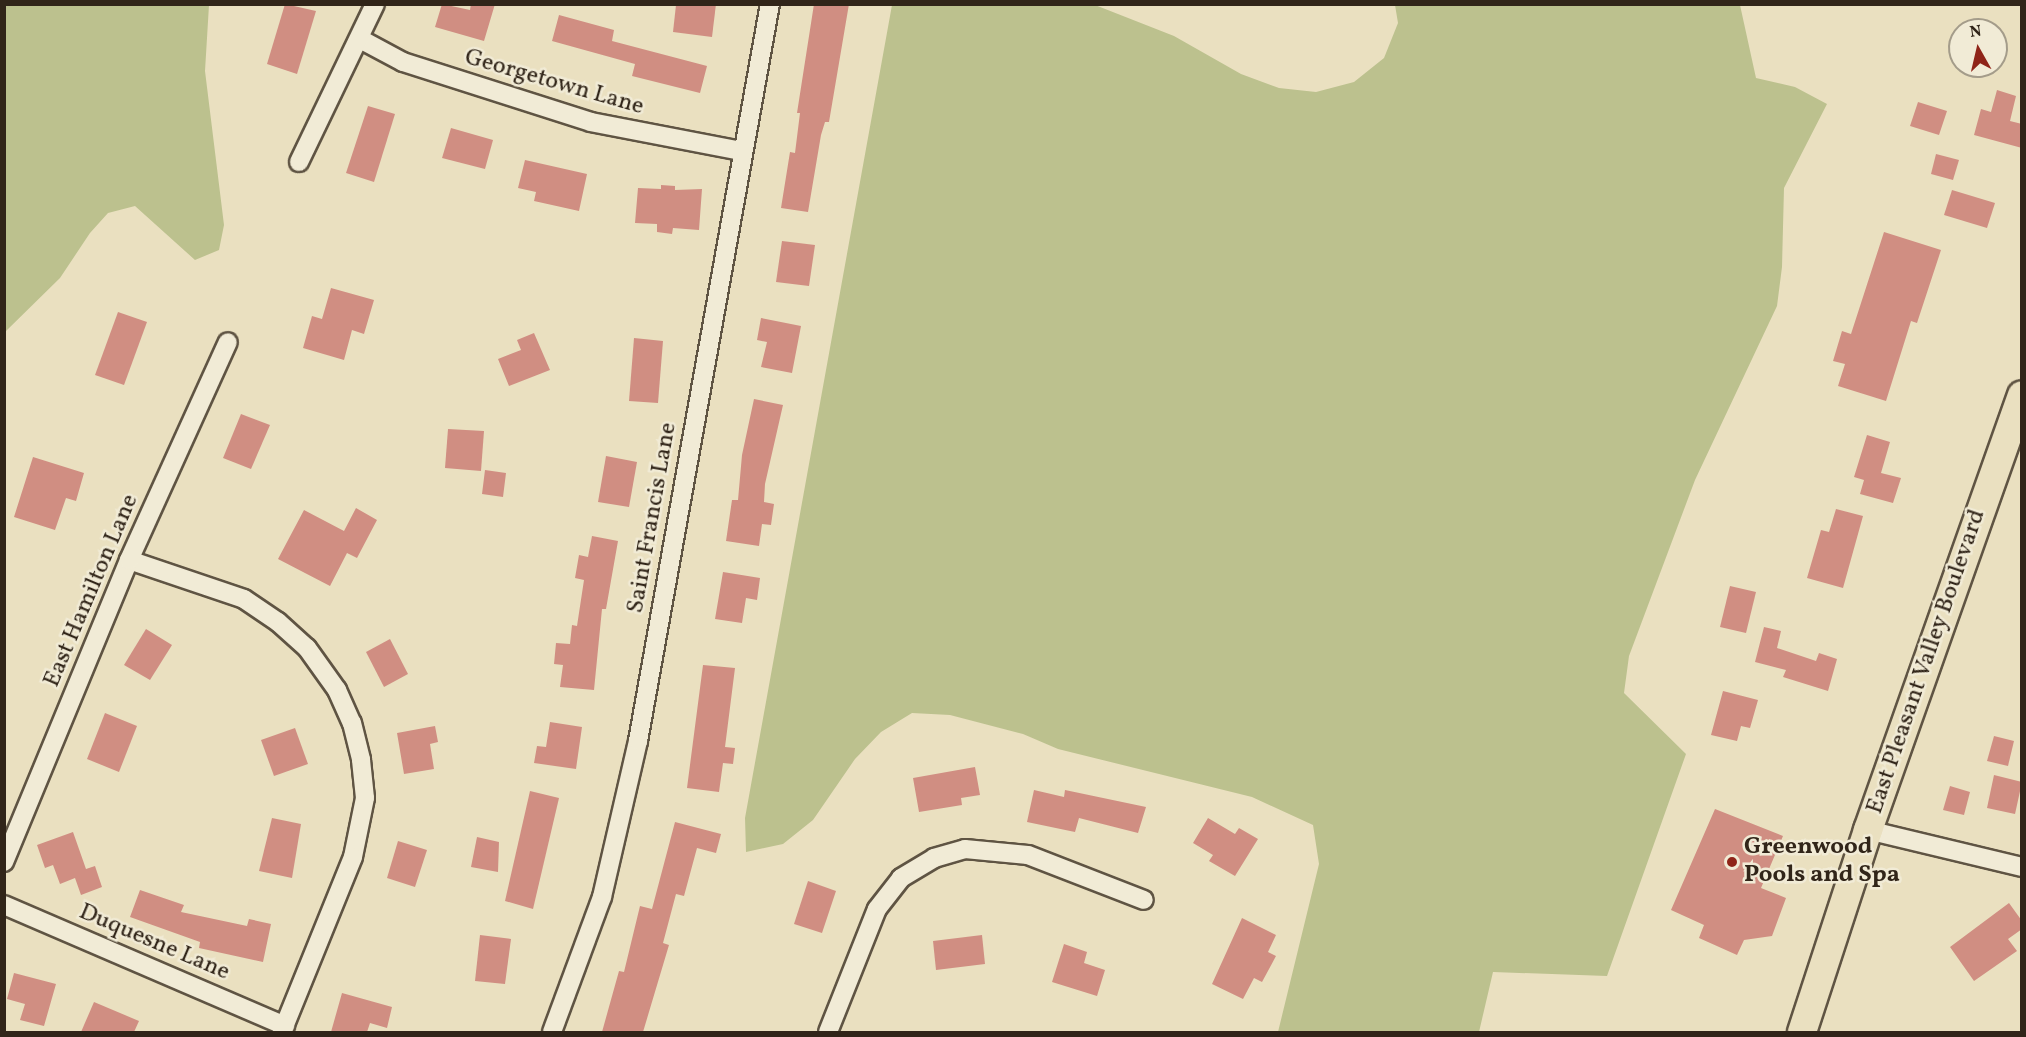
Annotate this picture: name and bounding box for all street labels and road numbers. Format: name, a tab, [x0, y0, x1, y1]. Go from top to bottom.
street label: Georgetown Lane	[461, 44, 647, 122]
street label: Saint Francis Lane	[622, 420, 684, 616]
street label: East Hamilton Lane	[38, 490, 146, 692]
street label: East Pleasant Valley Boulevard	[1861, 505, 1993, 819]
street label: Duquesne Lane	[74, 898, 234, 988]

